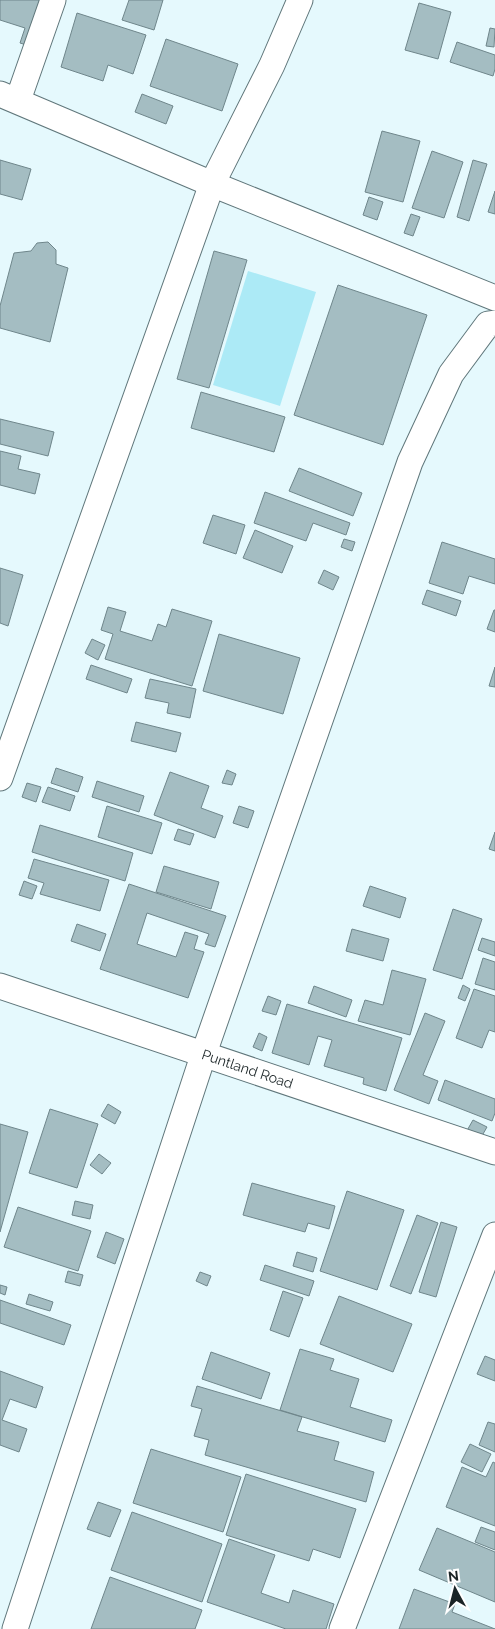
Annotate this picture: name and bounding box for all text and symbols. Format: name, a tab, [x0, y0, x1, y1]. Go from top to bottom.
street label: Puntland Road	[200, 1046, 295, 1092]
north arrow	[430, 1564, 480, 1614]
text: N	[447, 1568, 460, 1585]

